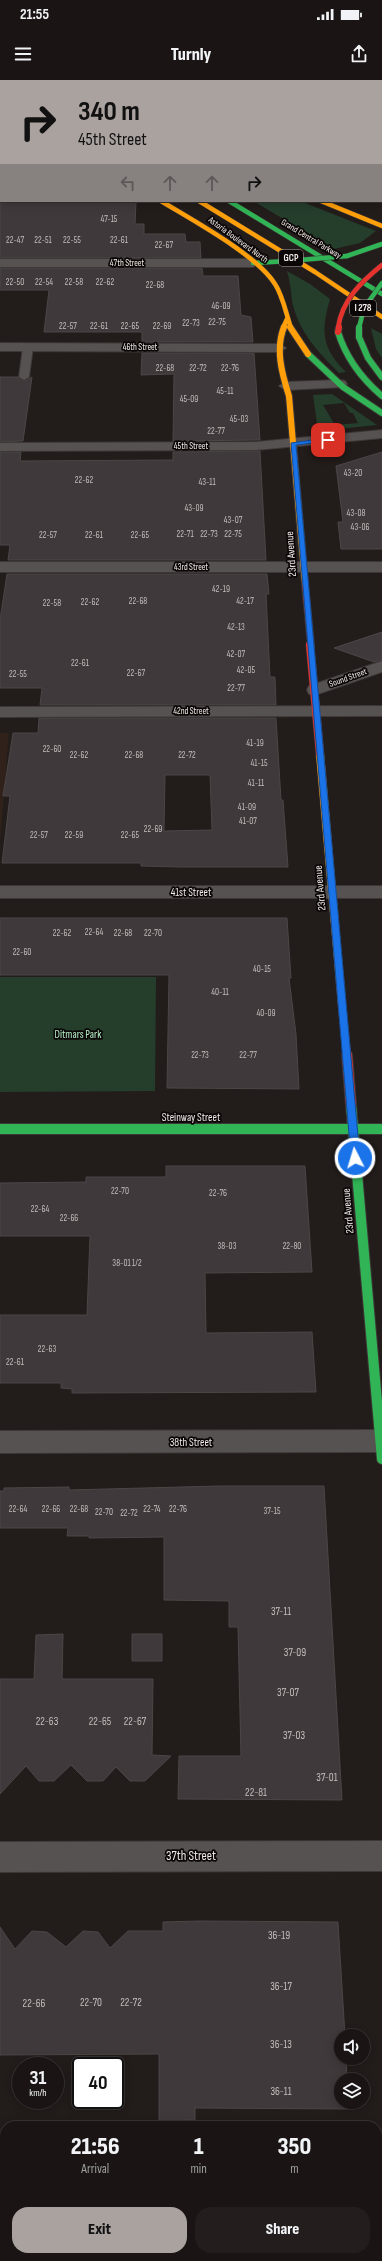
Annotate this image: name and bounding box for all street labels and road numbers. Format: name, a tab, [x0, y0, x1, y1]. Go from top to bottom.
street label: Astoria Boulevard North	[205, 214, 270, 266]
street label: Grand Central Parkway	[279, 217, 343, 261]
road number: GCP	[279, 250, 303, 266]
street label: 47th Street	[110, 258, 144, 269]
road number: I 278	[350, 300, 376, 316]
street label: 46th Street	[123, 342, 158, 353]
street label: 45th Street	[174, 441, 208, 452]
street label: 23rd Avenue	[283, 531, 299, 577]
street label: 43rd Street	[174, 562, 208, 573]
street label: Sound Street	[328, 666, 369, 690]
street label: 42nd Street	[173, 706, 209, 717]
street label: 23rd Avenue	[312, 865, 328, 911]
street label: 41st Street	[171, 886, 212, 899]
street label: Steinway Street	[162, 1111, 221, 1124]
street label: 23rd Avenue	[340, 1188, 356, 1234]
street label: 38th Street	[170, 1436, 213, 1449]
street label: 37th Street	[166, 1848, 216, 1864]

